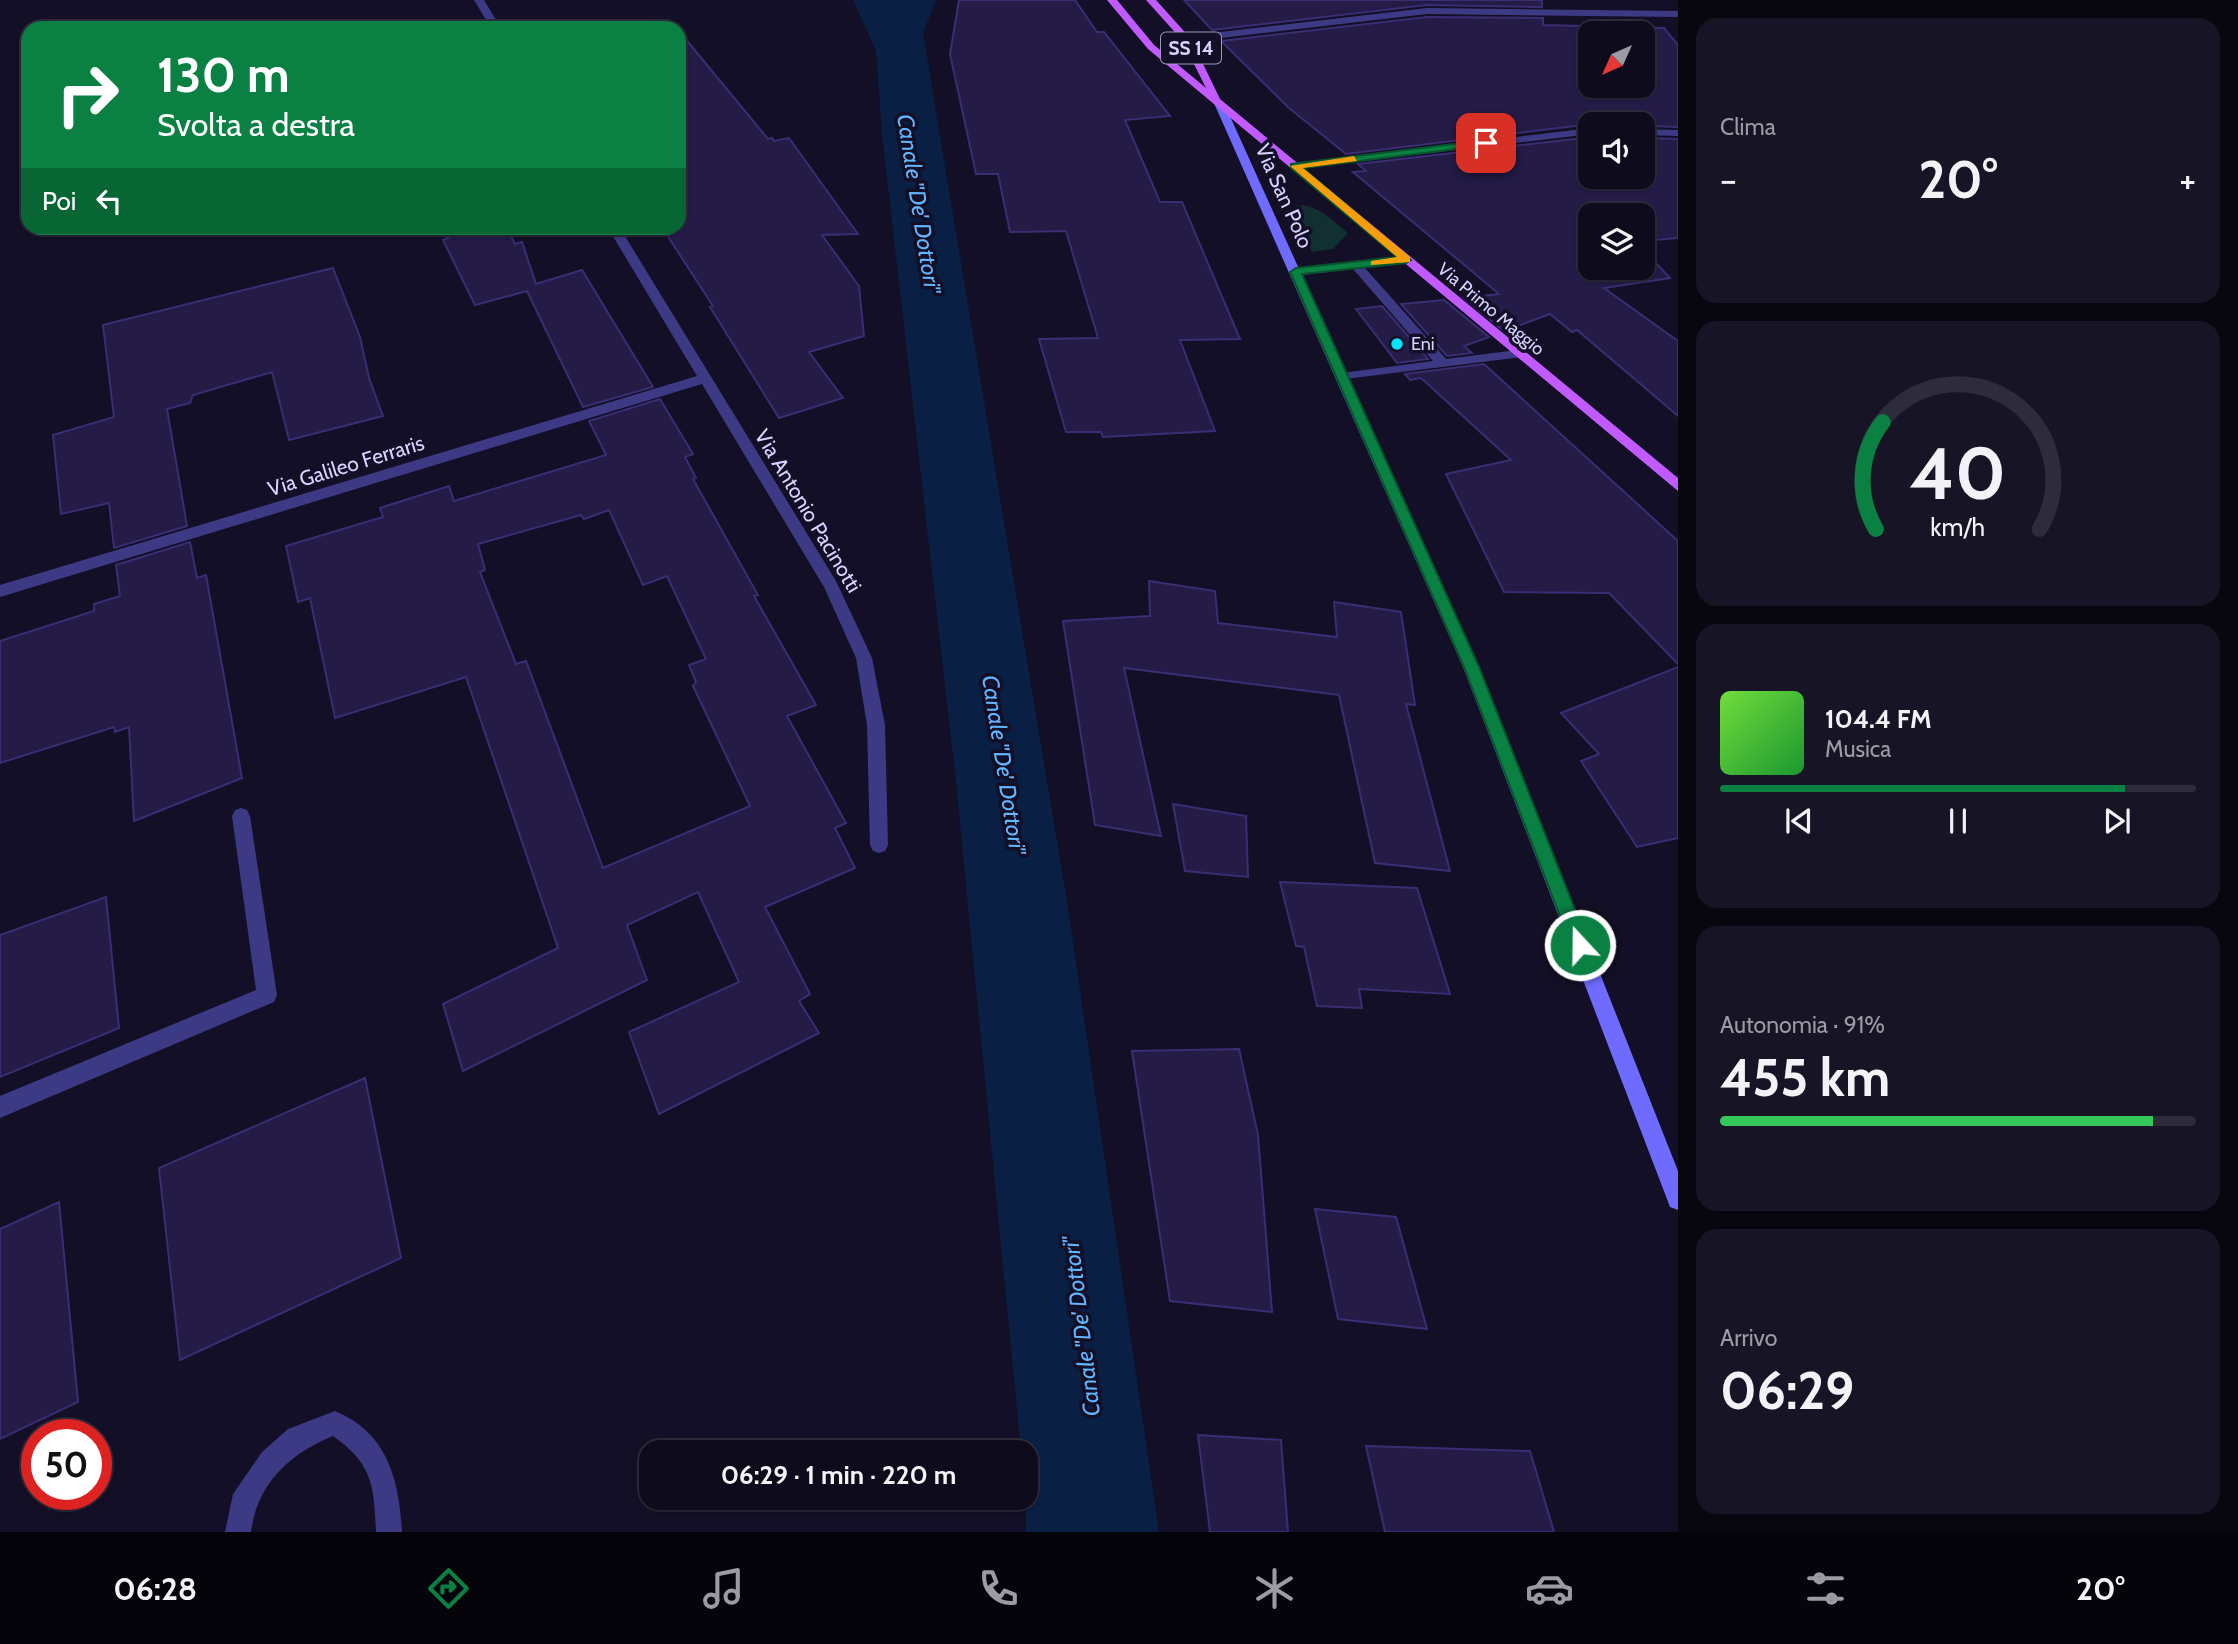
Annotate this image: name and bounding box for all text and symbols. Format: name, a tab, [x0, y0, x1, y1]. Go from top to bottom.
north arrow	[1578, 21, 1656, 98]
map controls	[1578, 21, 1655, 280]
road number: SS 14	[1161, 32, 1221, 64]
text: 130 m	[157, 45, 290, 104]
icon: right	[42, 49, 133, 140]
text: Svolta a destra	[157, 105, 355, 144]
water label: Canale "De' Dottori"	[891, 112, 947, 297]
button: sound	[1578, 112, 1655, 189]
pin	[1456, 113, 1516, 173]
text: Clima	[1720, 113, 1776, 141]
icon: arrive	[1467, 124, 1505, 162]
street label: Via San Polo	[1250, 140, 1319, 252]
text: 20°	[1918, 148, 1998, 211]
text: −	[1720, 156, 1737, 203]
text: +	[2179, 156, 2196, 203]
icon: left	[90, 182, 128, 220]
text: Poi	[42, 185, 76, 217]
button: layers	[1578, 203, 1655, 280]
street label: Via Primo Maggio	[1433, 258, 1549, 360]
place label: Eni	[1411, 333, 1435, 355]
marker: Eni	[1389, 336, 1405, 352]
street label: Via Antonio Pacinotti	[750, 425, 867, 597]
street label: Via Galileo Ferraris	[265, 430, 427, 501]
text: 40	[1910, 430, 2006, 518]
text: km/h	[1931, 512, 1985, 542]
water label: Canale "De' Dottori"	[976, 673, 1032, 858]
text: 104.4 FM	[1825, 703, 1932, 735]
text: Musica	[1825, 735, 1891, 763]
icon: previous	[1780, 802, 1818, 840]
icon: pause	[1939, 802, 1977, 840]
icon: next	[2098, 802, 2136, 840]
position arrow	[1543, 908, 1617, 982]
text: Autonomia · 91%	[1720, 1011, 1885, 1039]
text: 455 km	[1720, 1046, 1890, 1109]
water label: Canale "De' Dottori"	[1056, 1233, 1106, 1418]
text: Arrivo	[1720, 1324, 1777, 1352]
text: 06:29	[1720, 1359, 1854, 1422]
speed limit sign: 50	[21, 1419, 112, 1510]
text: 06:29 · 1 min · 220 m	[721, 1459, 956, 1491]
icon: directions	[424, 1564, 473, 1613]
icon: music	[699, 1564, 748, 1613]
icon: phone	[974, 1564, 1023, 1613]
icon: climate	[1250, 1564, 1299, 1613]
icon: car	[1525, 1564, 1574, 1613]
icon: filters	[1801, 1564, 1850, 1613]
text: 06:28	[113, 1569, 197, 1608]
text: 20°	[2076, 1569, 2125, 1608]

